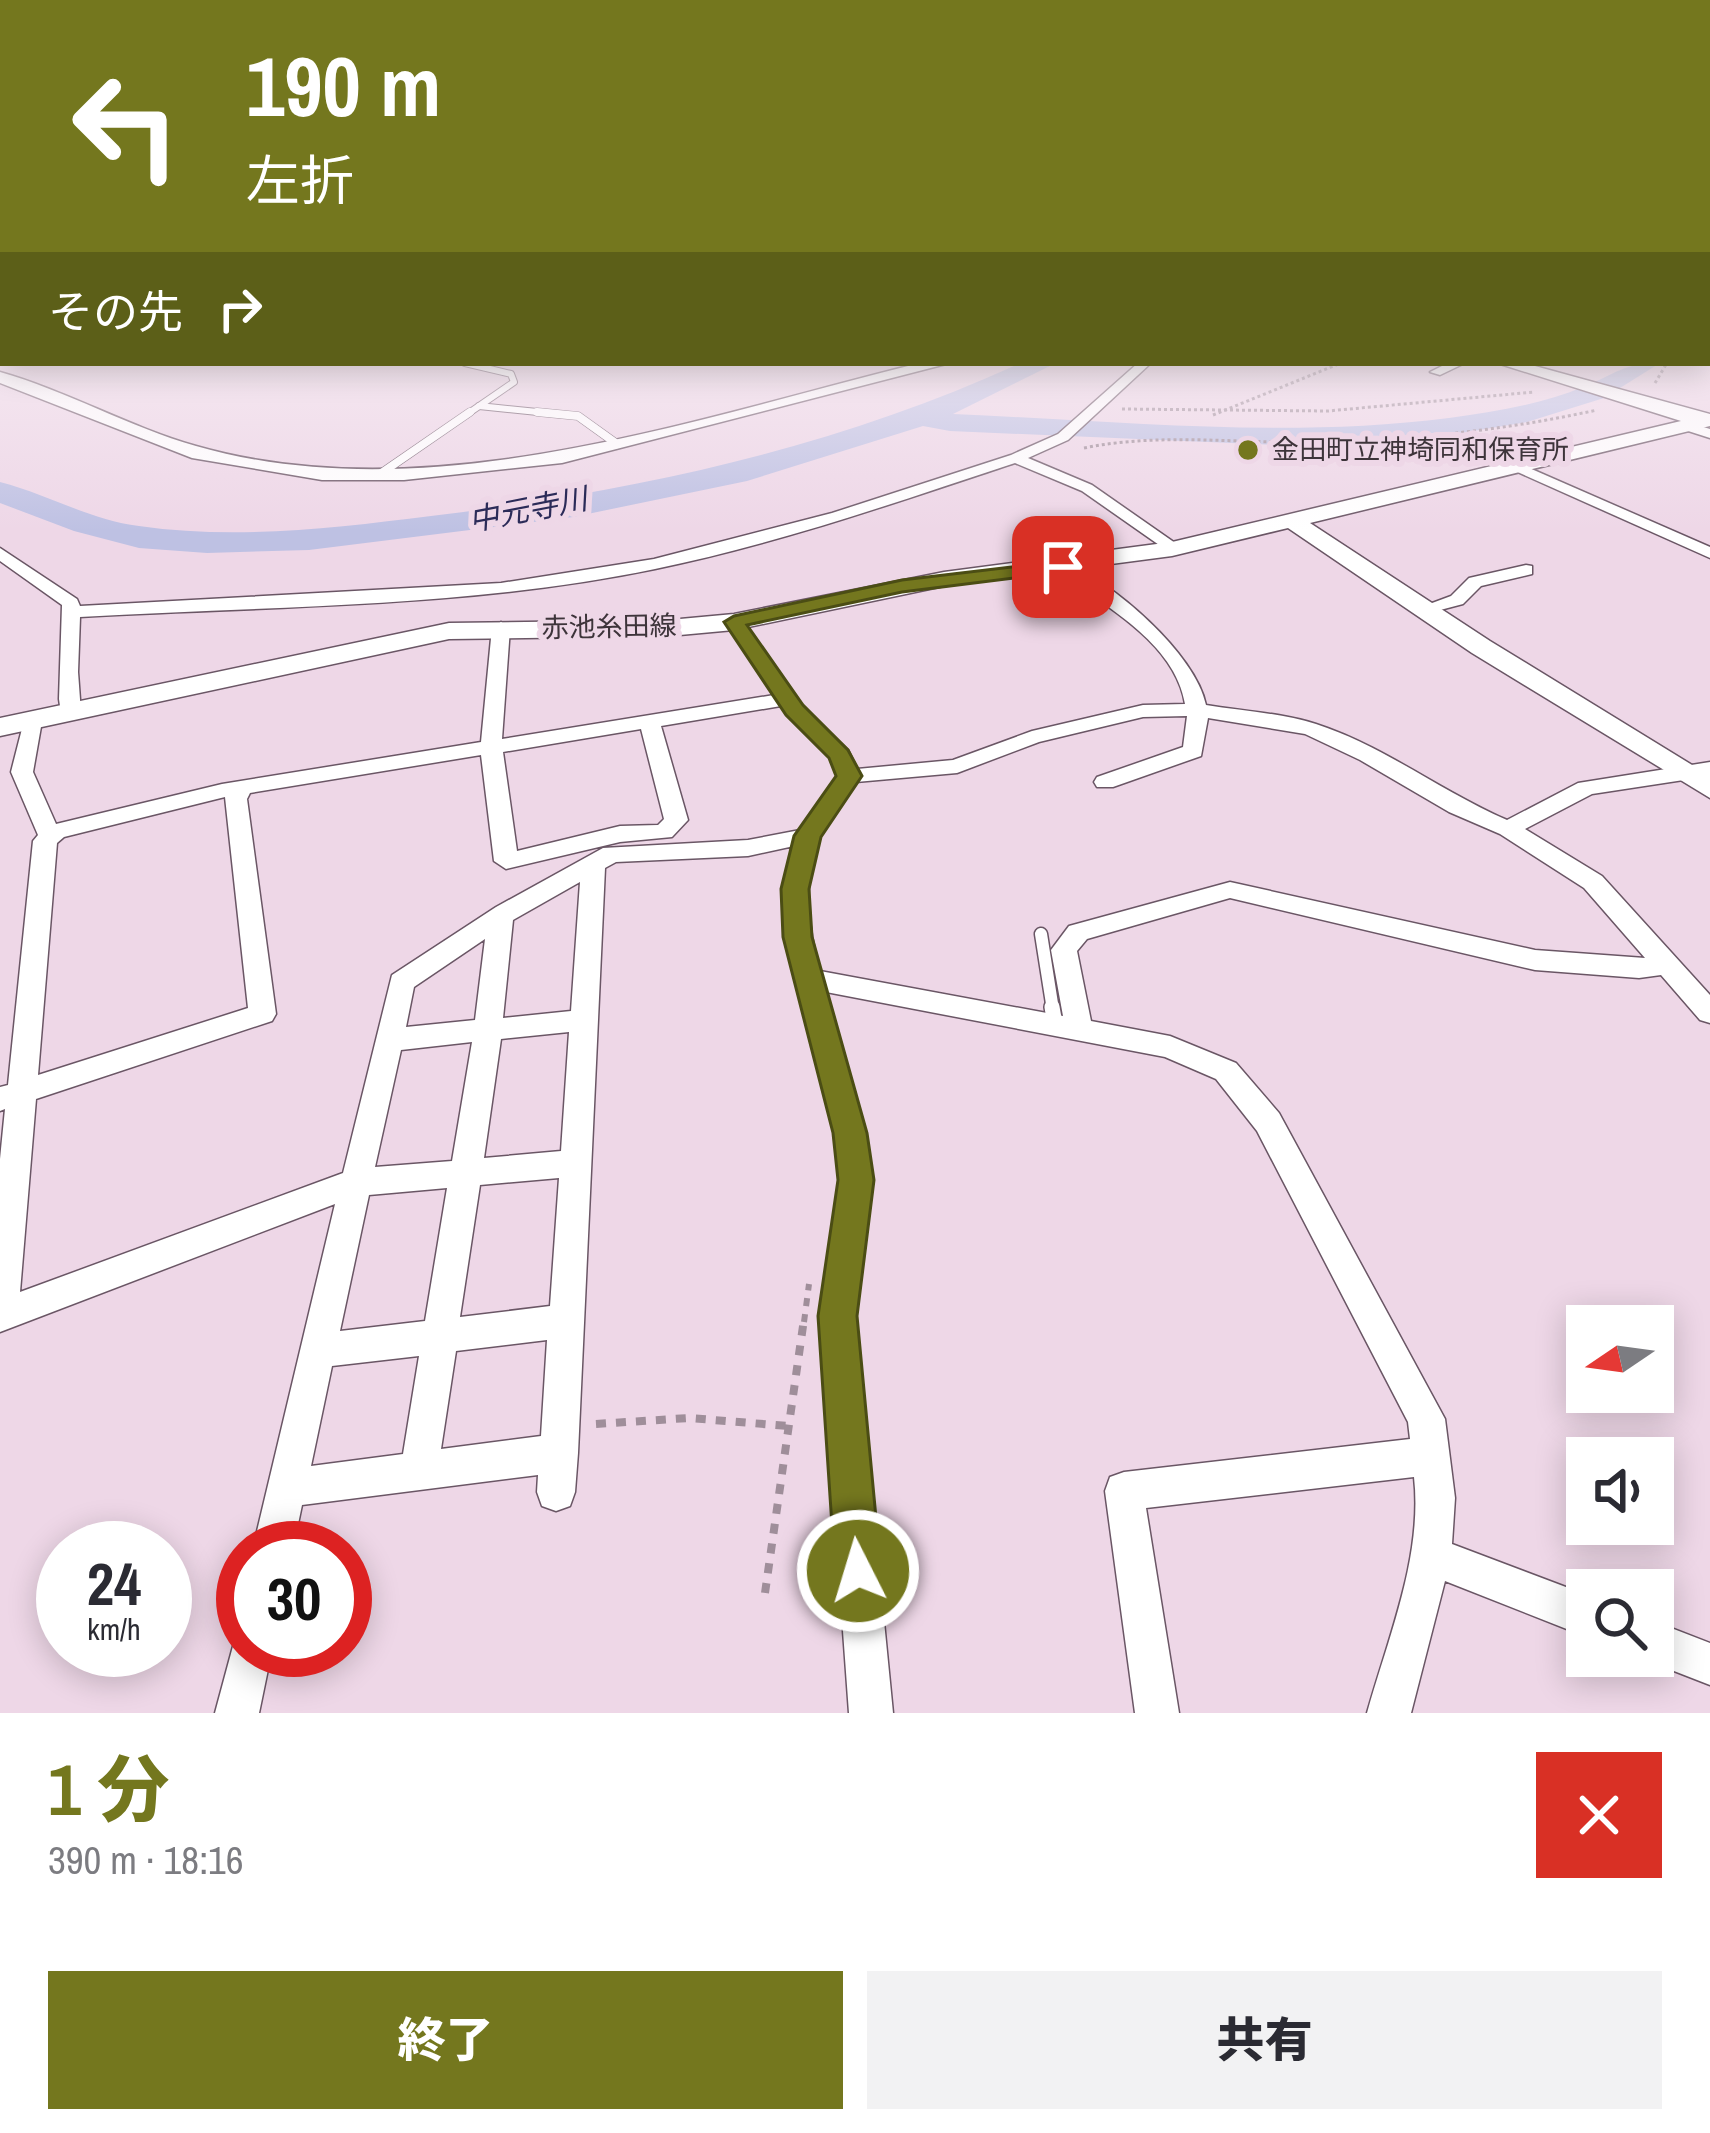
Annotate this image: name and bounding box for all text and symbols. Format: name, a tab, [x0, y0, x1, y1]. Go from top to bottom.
text: 190 m	[246, 29, 441, 142]
icon: left	[48, 48, 204, 204]
text: 左折	[246, 144, 354, 217]
icon: right	[207, 276, 273, 342]
text: その先	[48, 281, 183, 342]
place label: 金田町立神埼同和保育所	[1272, 431, 1569, 467]
marker: 金田町立神埼同和保育所	[1235, 437, 1261, 463]
water label: 中元寺川	[465, 477, 593, 540]
pin	[1012, 516, 1114, 618]
icon: arrive	[1030, 534, 1096, 600]
street label: 赤池糸田線	[541, 607, 677, 645]
north arrow	[1566, 1305, 1674, 1413]
map controls	[1566, 1305, 1674, 1677]
button: sound	[1566, 1437, 1674, 1545]
position arrow	[795, 1508, 921, 1634]
speed limit sign: 30	[216, 1521, 372, 1677]
text: 24	[87, 1543, 141, 1624]
button: search	[1566, 1569, 1674, 1677]
text: km/h	[87, 1609, 141, 1649]
text: 1 分	[48, 1740, 169, 1837]
button: close	[1536, 1752, 1662, 1878]
text: 390 m · 18:16	[48, 1834, 244, 1886]
button: 終了	[48, 1971, 843, 2109]
button: 共有	[867, 1971, 1662, 2109]

